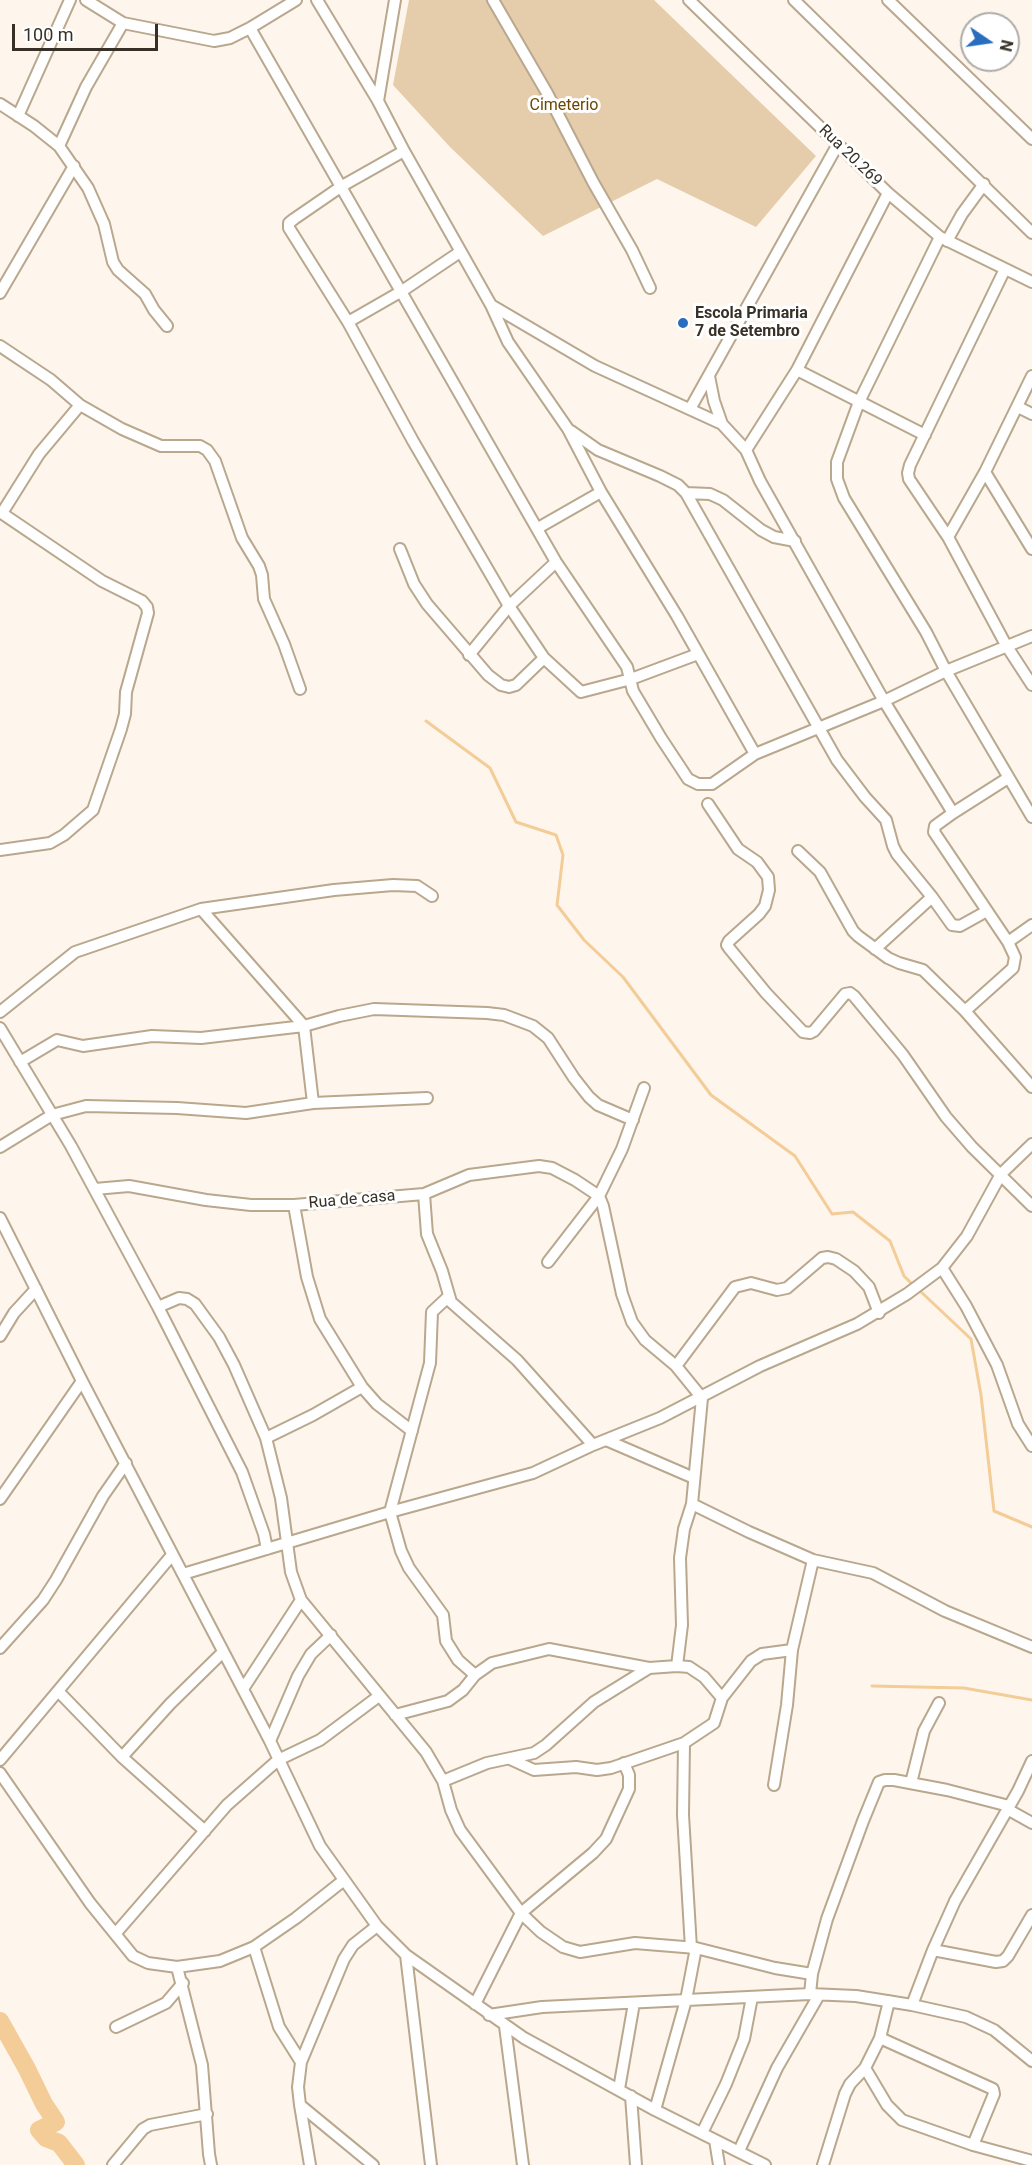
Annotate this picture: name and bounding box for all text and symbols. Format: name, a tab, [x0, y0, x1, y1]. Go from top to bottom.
scale bar	[15, 12, 160, 50]
north arrow	[960, 12, 1020, 72]
text: 100 m	[23, 24, 74, 45]
text: N	[996, 38, 1017, 53]
park label: Cimeterio	[530, 96, 598, 116]
street label: Rua 20.269	[814, 121, 886, 191]
place label: Escola Primaria 7 de Setembro	[695, 304, 808, 342]
marker: Escola Primaria 7 de Setembro	[676, 316, 690, 330]
street label: Rua de casa	[308, 1187, 396, 1213]

